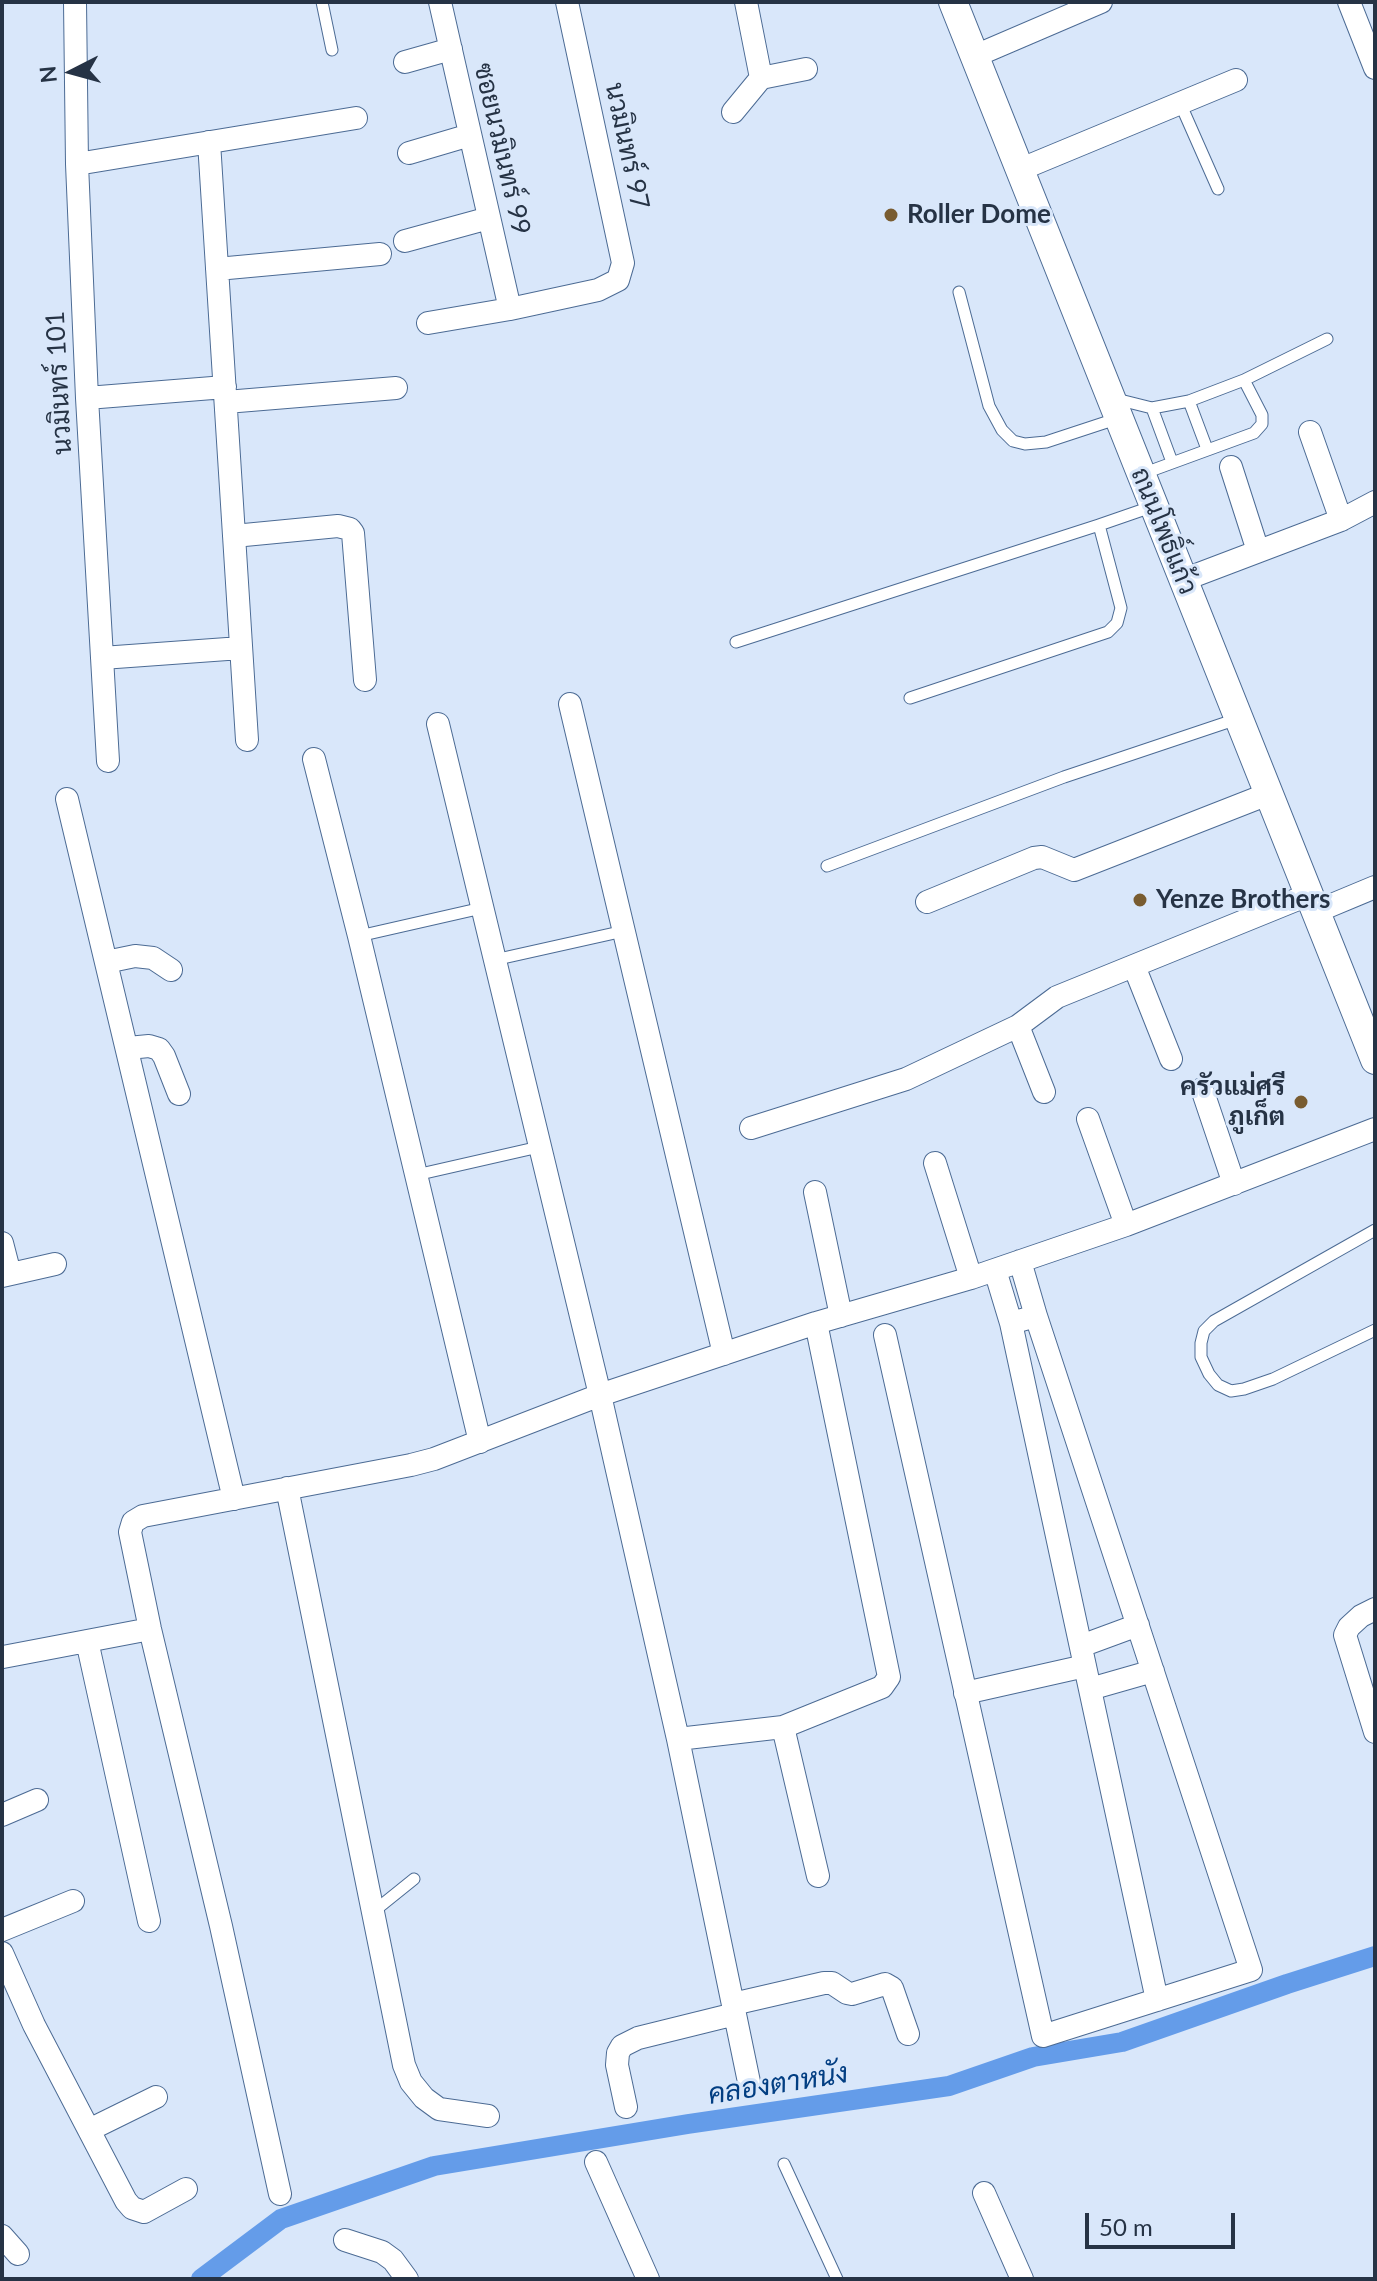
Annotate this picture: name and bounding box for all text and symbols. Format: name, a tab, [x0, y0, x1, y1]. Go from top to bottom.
north arrow	[32, 32, 112, 112]
street label: ซอยนวมินทร์ 99	[467, 60, 537, 238]
text: N	[33, 65, 62, 84]
street label: นวมินทร์ 97	[598, 80, 656, 212]
place label: Roller Dome	[907, 199, 1051, 231]
marker: Roller Dome	[882, 206, 900, 224]
street label: นวมินทร์ 101	[40, 310, 78, 456]
street label: ถนนโพธิ์แก้ว	[1124, 463, 1204, 599]
place label: Yenze Brothers	[1156, 884, 1331, 916]
marker: Yenze Brothers	[1131, 891, 1149, 909]
place label: ครัวแม่ศรี ภูเก็ต	[1180, 1071, 1285, 1132]
marker: ครัวแม่ศรี ภูเก็ต	[1292, 1093, 1310, 1111]
water label: คลองตาหนัง	[706, 2056, 850, 2112]
scale bar	[1089, 2197, 1239, 2247]
text: 50 m	[1099, 2212, 1153, 2241]

